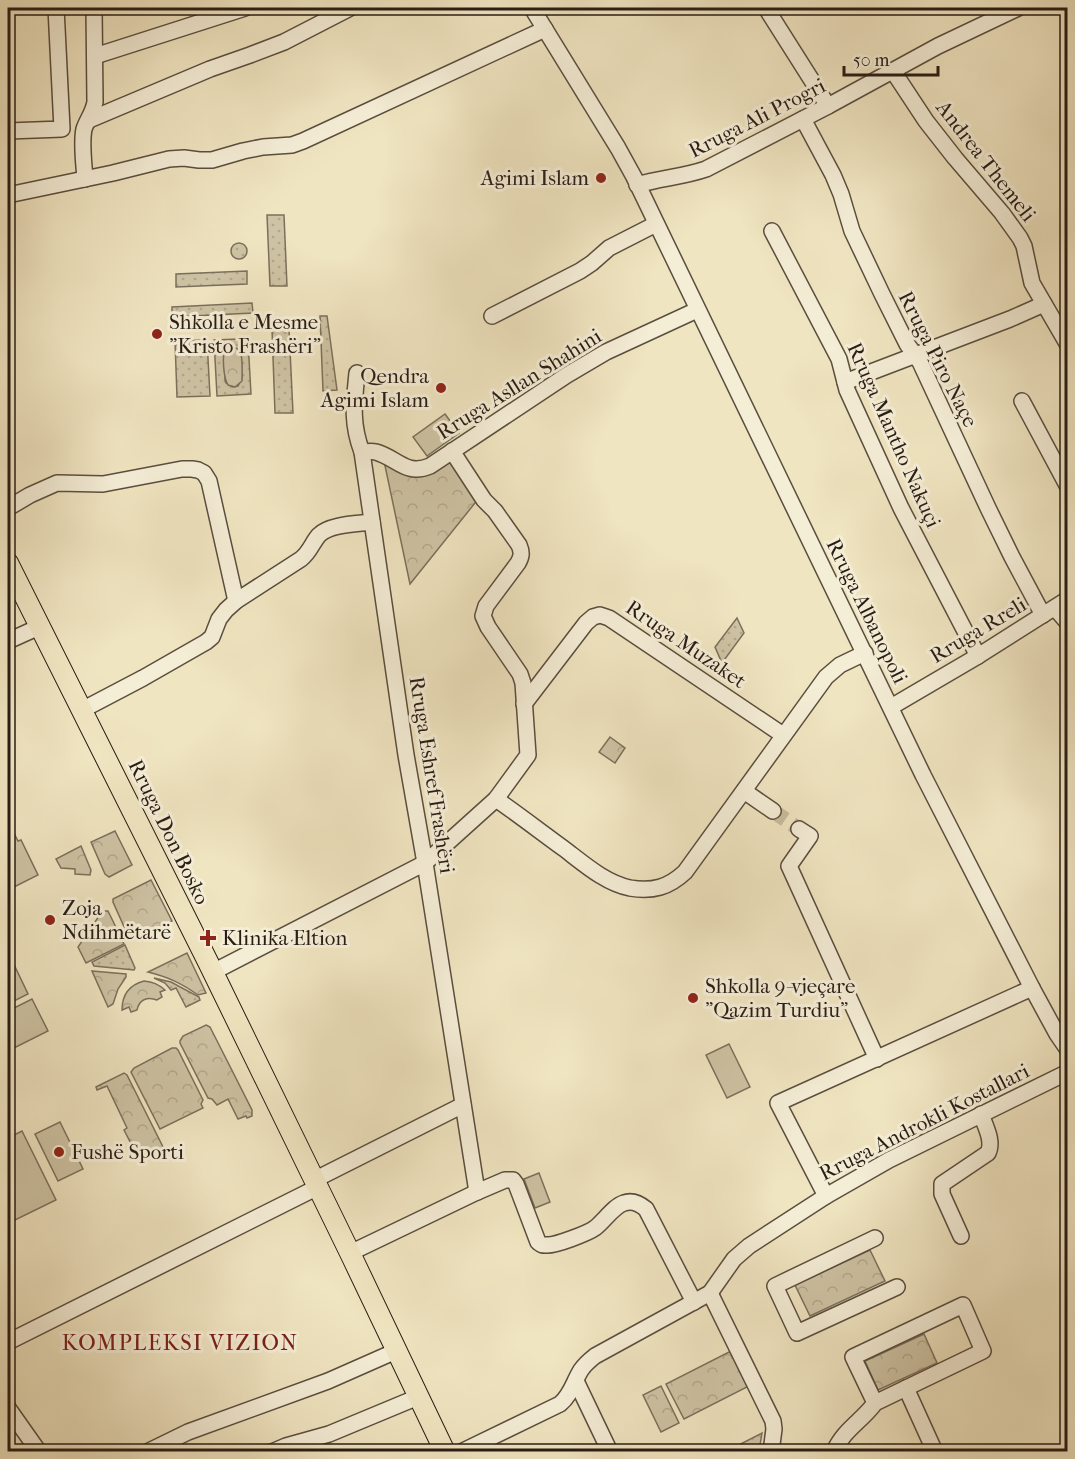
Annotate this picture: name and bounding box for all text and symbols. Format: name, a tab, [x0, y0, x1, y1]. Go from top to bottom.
scale bar	[844, 39, 938, 77]
text: 50 m	[853, 50, 890, 71]
street label: Rruga Ali Progri	[685, 73, 829, 163]
street label: Andrea Themeli	[931, 95, 1041, 226]
place label: Agimi Islam	[480, 166, 590, 190]
marker: Agimi Islam	[594, 171, 608, 185]
street label: Rruga Piro Naçe	[893, 287, 983, 431]
place label: Shkolla e Mesme "Kristo Frashëri"	[169, 310, 321, 358]
street label: Rruga Asllan Shahini	[432, 324, 606, 444]
marker: Shkolla e Mesme "Kristo Frashëri"	[150, 327, 164, 341]
street label: Rruga Mantho Nakuçi	[842, 339, 946, 531]
place label: Qendra Agimi Islam	[320, 364, 430, 412]
marker: Qendra Agimi Islam	[434, 381, 448, 395]
street label: Rruga Albanopoli	[822, 535, 912, 687]
street label: Rruga Rreli	[926, 592, 1030, 668]
street label: Rruga Muzaket	[621, 595, 751, 693]
street label: Rruga Eshref Frashëri	[405, 675, 459, 875]
street label: Rruga Don Bosko	[124, 756, 214, 908]
place label: Zoja Ndihmëtarë	[62, 896, 171, 944]
marker: Zoja Ndihmëtarë	[43, 913, 57, 927]
place label: Klinika Eltion	[222, 926, 347, 950]
marker: Klinika Eltion	[199, 929, 217, 947]
place label: Shkolla 9-vjeçare "Qazim Turdiu"	[705, 974, 855, 1022]
marker: Shkolla 9-vjeçare "Qazim Turdiu"	[686, 991, 700, 1005]
street label: Rruga Androkli Kostallari	[815, 1059, 1033, 1185]
place label: Fushë Sporti	[71, 1140, 184, 1164]
marker: Fushë Sporti	[52, 1145, 66, 1159]
district label: KOMPLEKSI VIZION	[62, 1330, 298, 1356]

